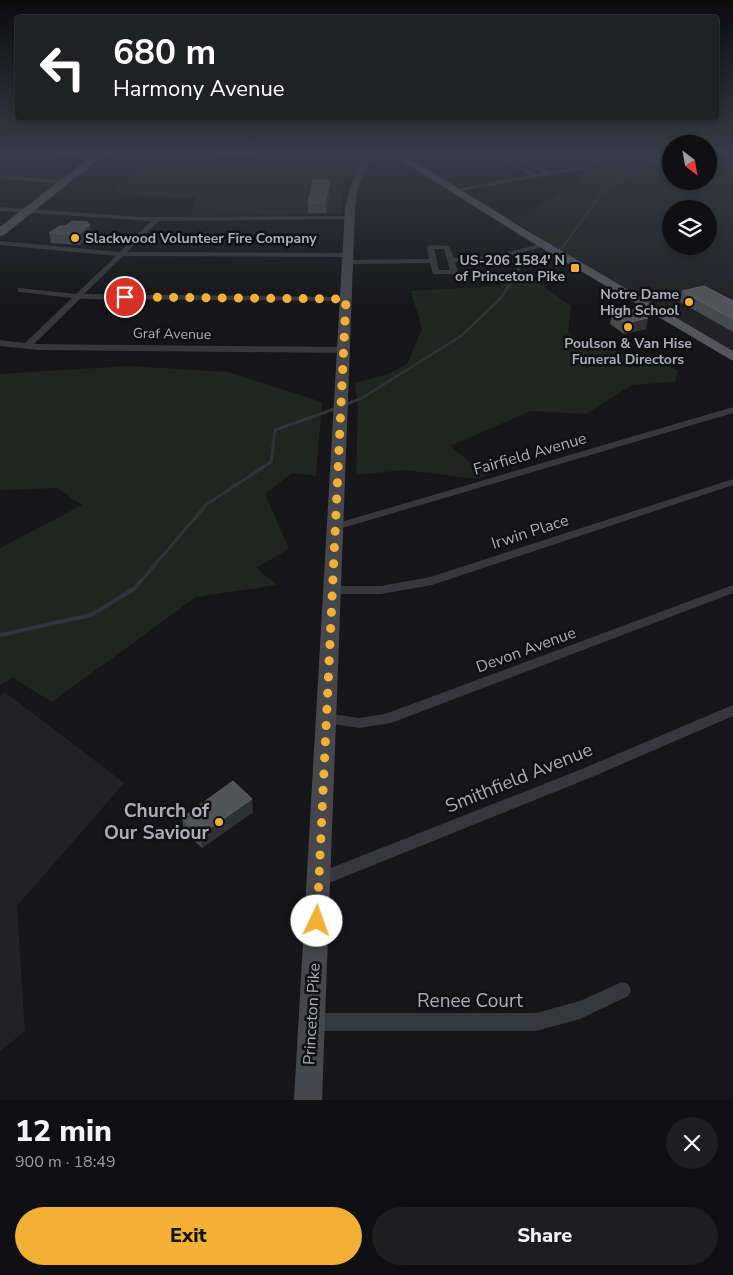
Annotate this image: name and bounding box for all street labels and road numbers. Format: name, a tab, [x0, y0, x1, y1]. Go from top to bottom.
street label: Graf Avenue	[133, 324, 211, 344]
street label: Fairfield Avenue	[471, 427, 589, 481]
street label: Irwin Place	[489, 509, 571, 555]
street label: Devon Avenue	[473, 622, 579, 678]
street label: Smithfield Avenue	[441, 737, 597, 819]
street label: Princeton Pike	[298, 962, 326, 1066]
street label: Renee Court	[417, 988, 523, 1014]

